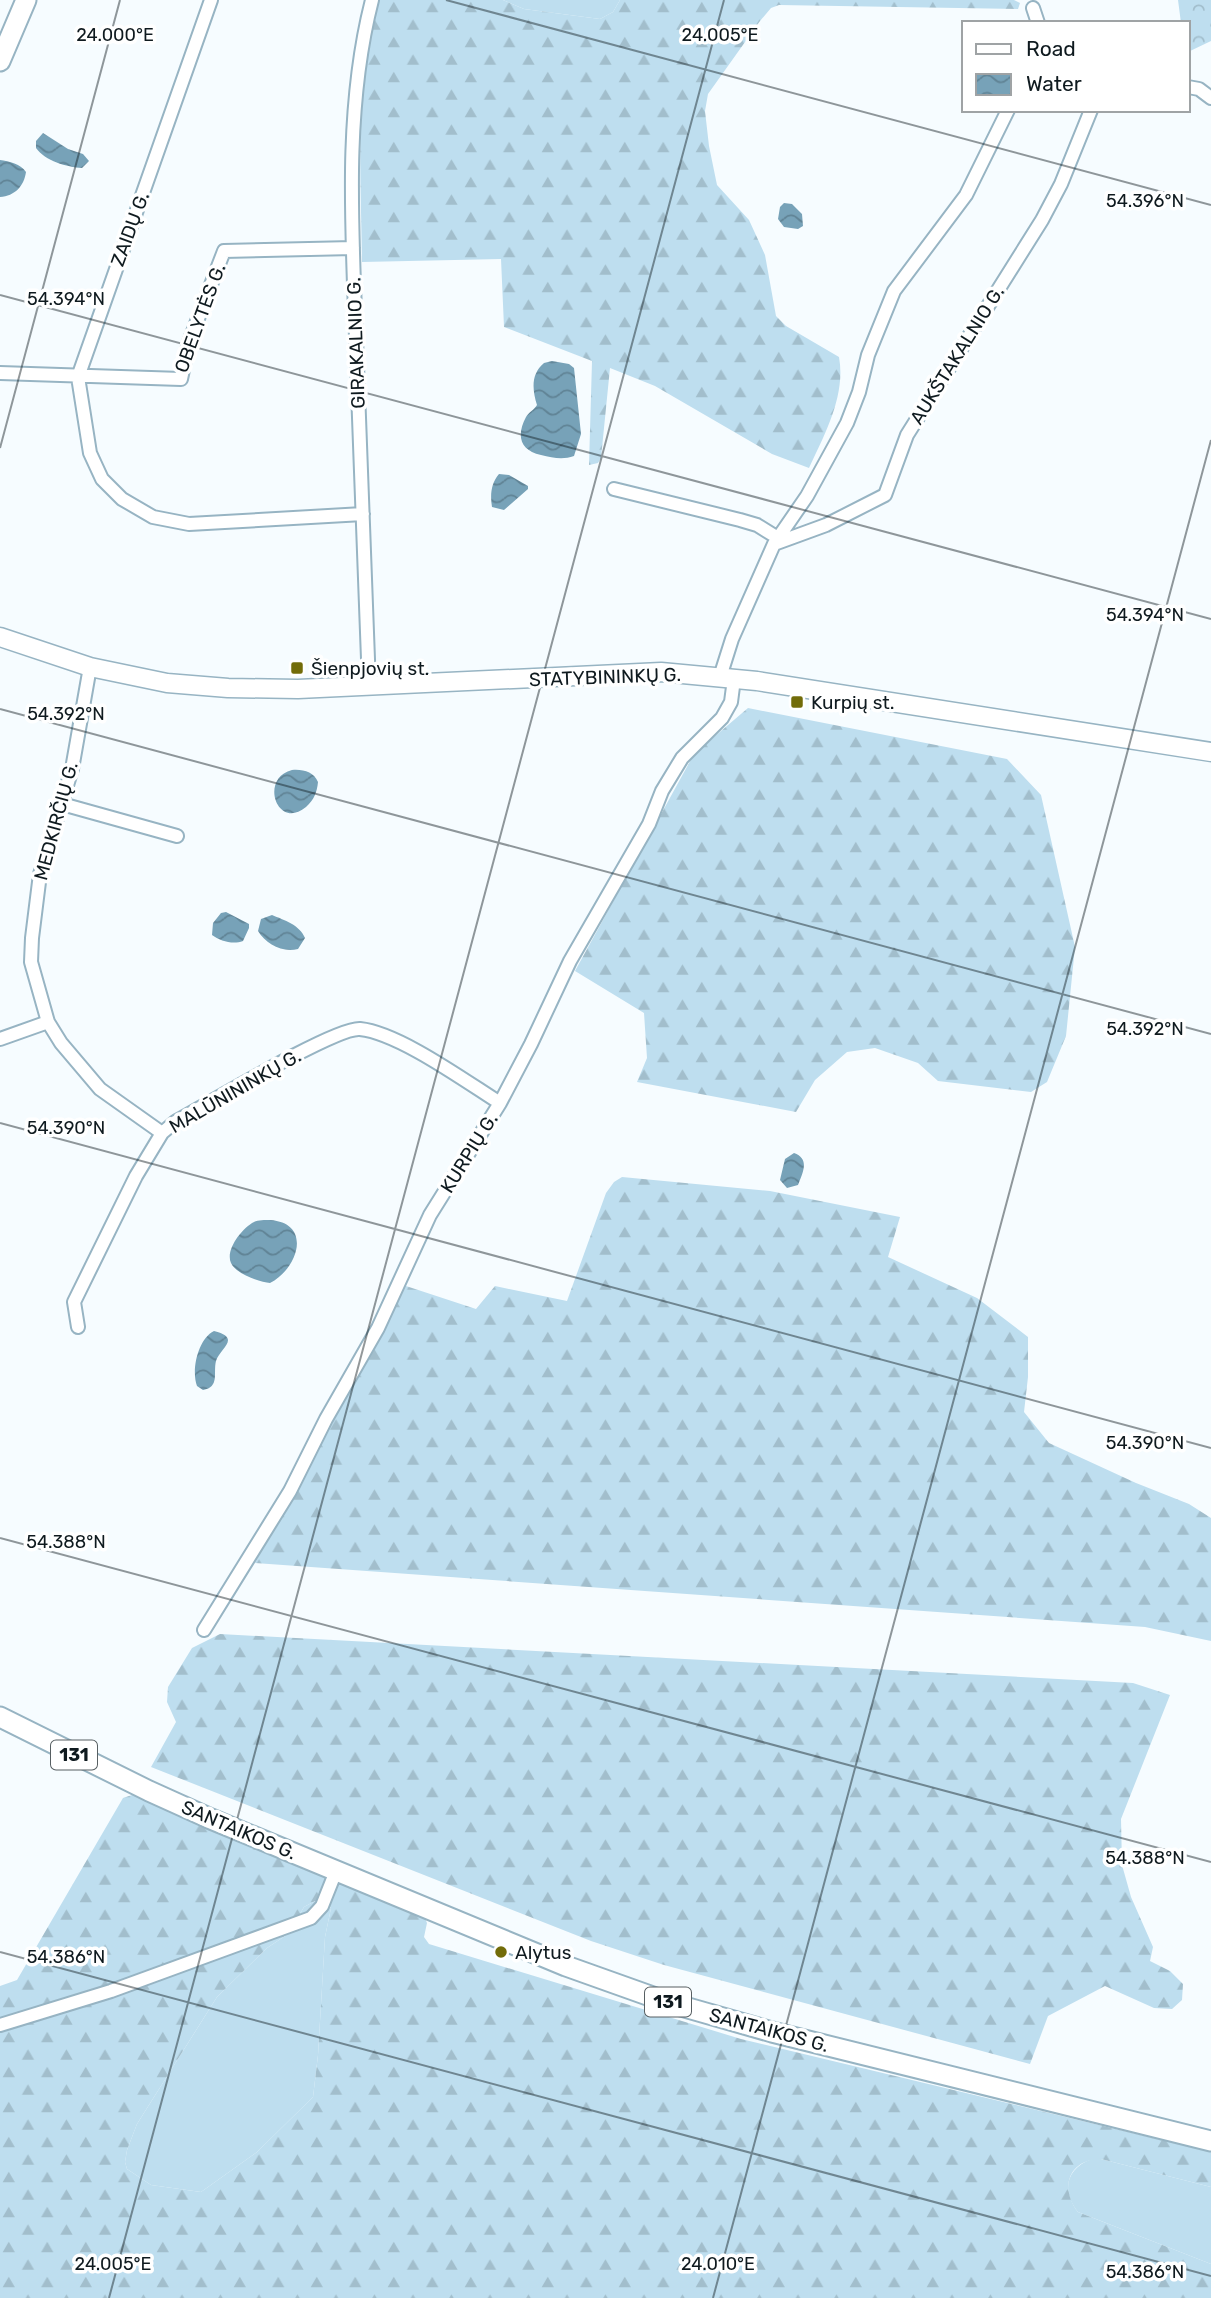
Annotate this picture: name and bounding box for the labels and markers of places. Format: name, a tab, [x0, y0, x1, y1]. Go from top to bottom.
place label: Šienpjovių st.	[311, 657, 429, 680]
marker: Šienpjovių st.	[289, 660, 305, 676]
place label: Kurpių st.	[811, 691, 895, 714]
marker: Kurpių st.	[789, 694, 805, 710]
place label: Alytus	[515, 1941, 571, 1964]
marker: Alytus	[493, 1944, 509, 1960]

